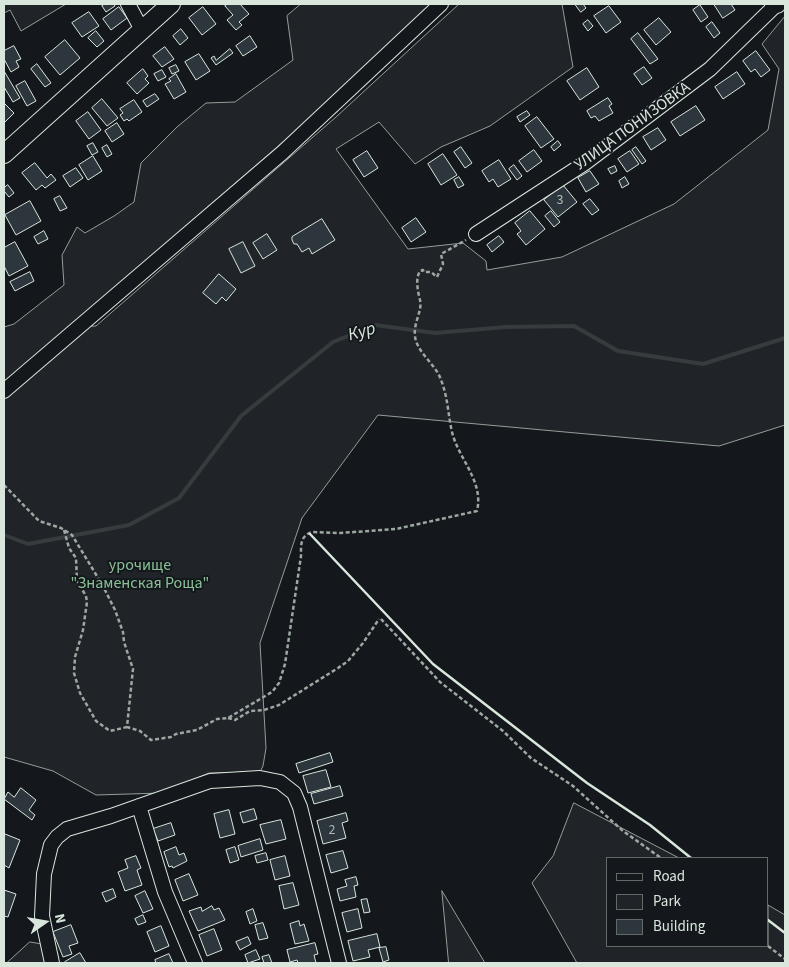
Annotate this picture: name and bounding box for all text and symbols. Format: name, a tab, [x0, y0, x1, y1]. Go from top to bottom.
street label: УЛИЦА ПОНИЗОВКА	[571, 78, 695, 176]
house number: 3	[557, 193, 563, 209]
water label: Кур	[346, 319, 378, 347]
park label: урочище "Знаменская Роща"	[71, 556, 209, 594]
house number: 2	[329, 823, 335, 839]
legend	[606, 857, 769, 947]
text: Road	[653, 866, 685, 887]
text: Park	[653, 891, 681, 912]
north arrow	[20, 897, 70, 947]
text: N	[49, 912, 70, 925]
text: Building	[653, 916, 705, 937]

